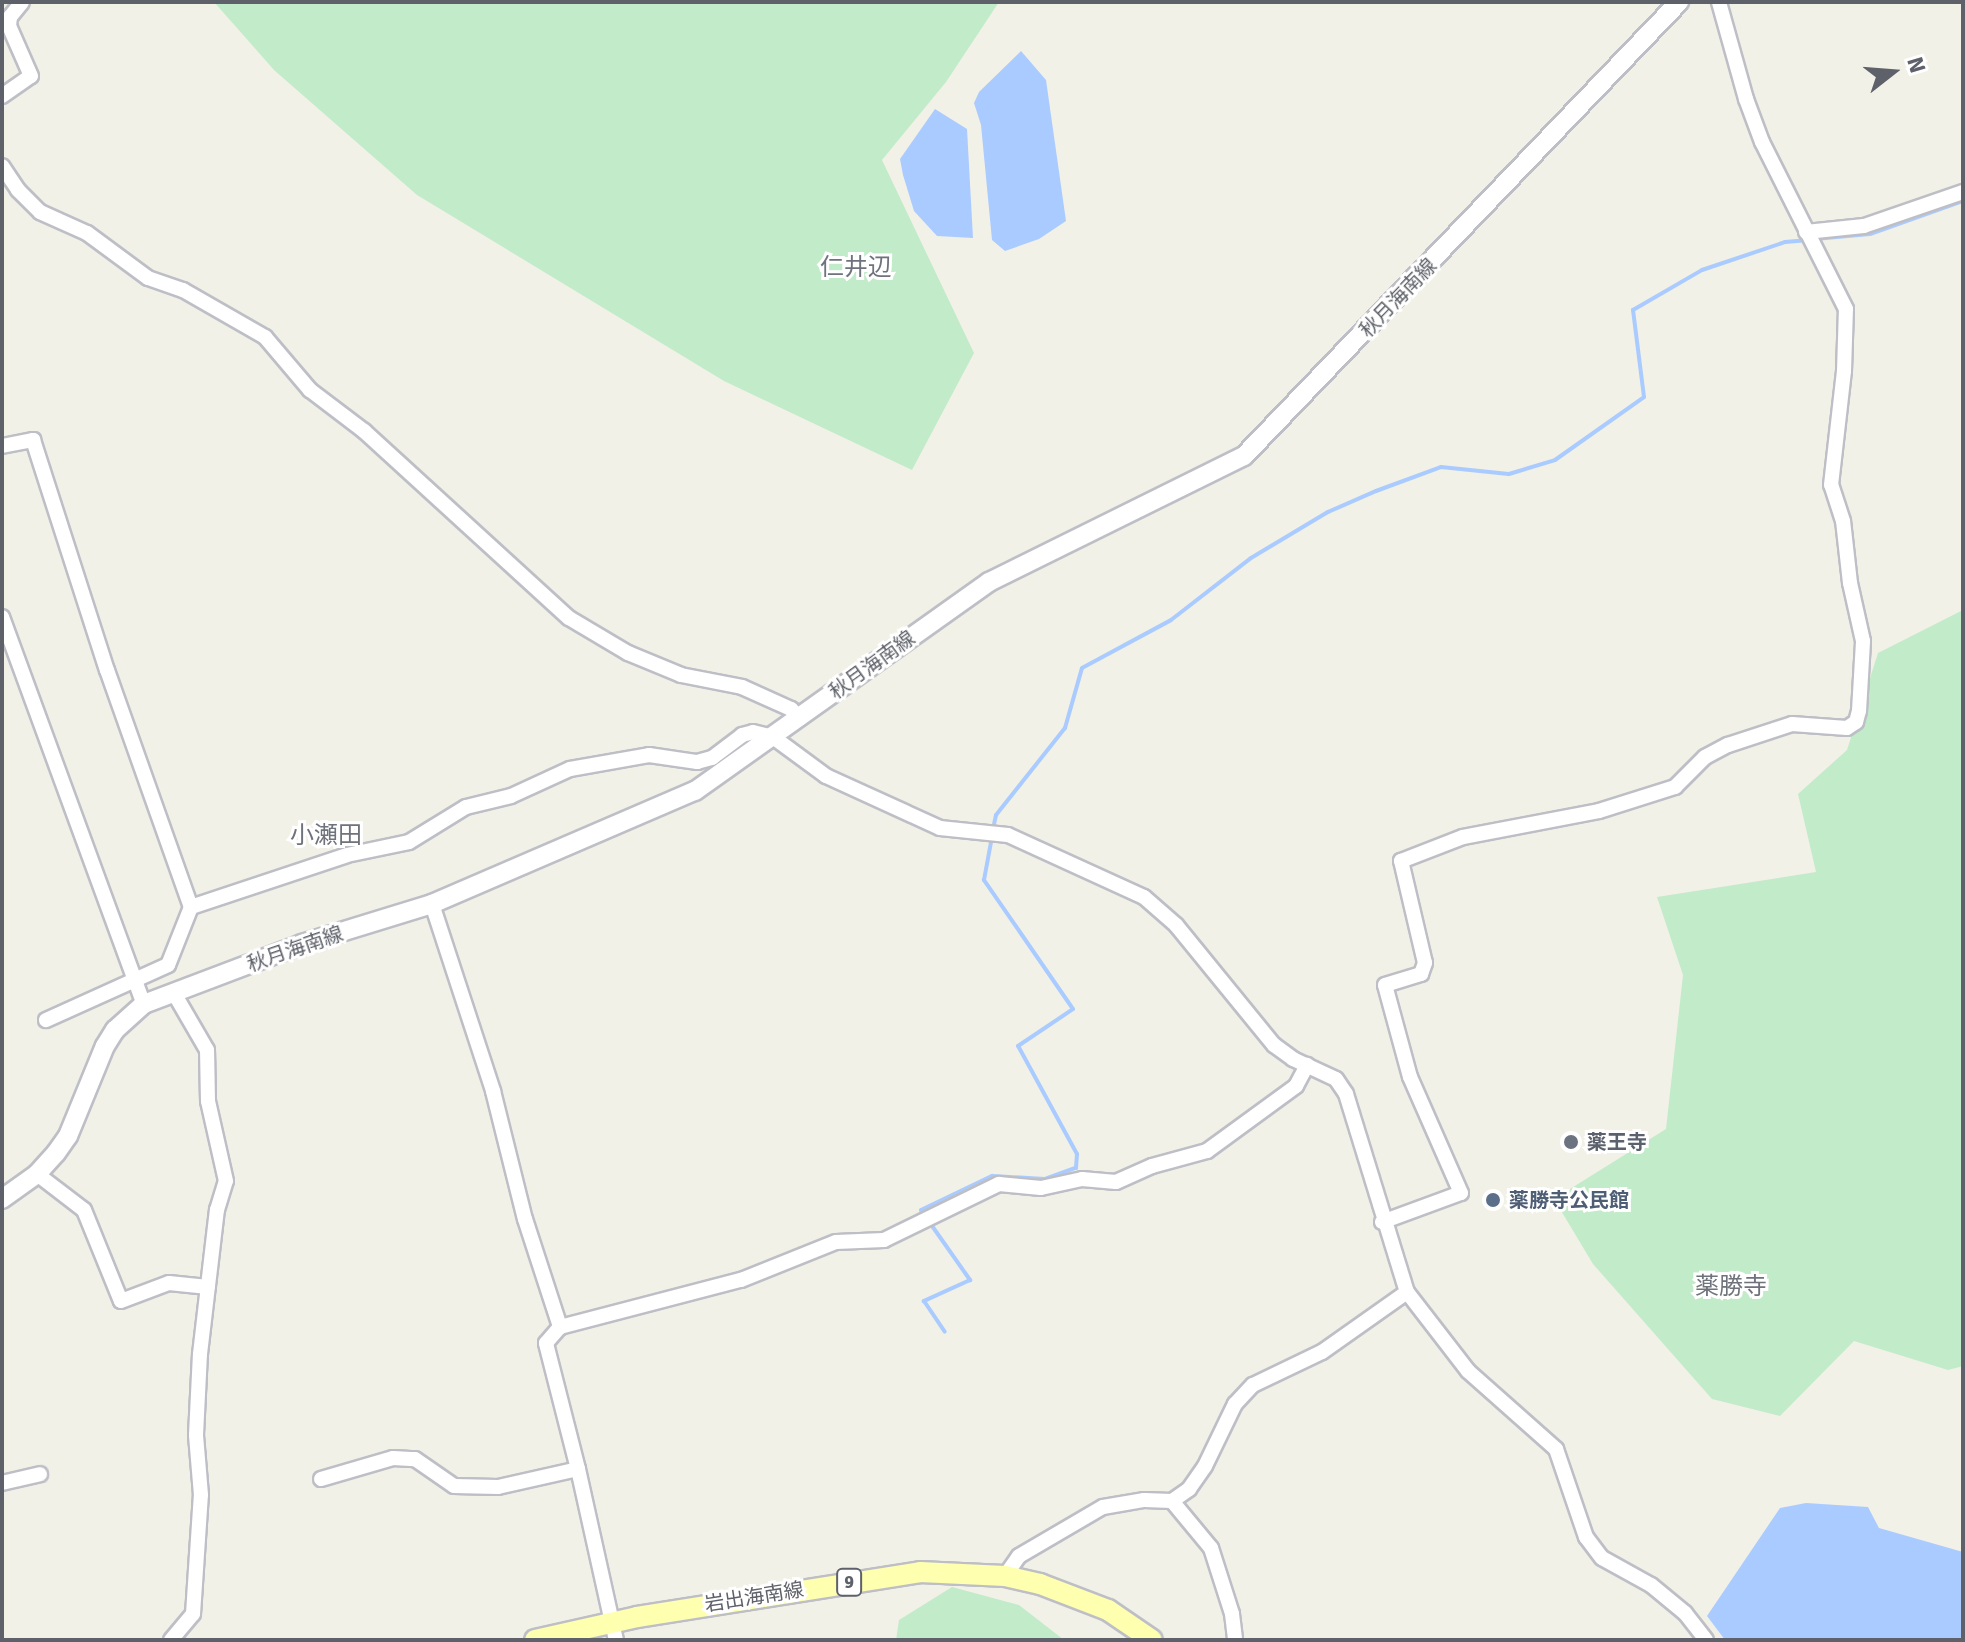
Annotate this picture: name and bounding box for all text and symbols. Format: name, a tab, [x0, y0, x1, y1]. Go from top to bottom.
north arrow	[1853, 32, 1933, 112]
text: N	[1901, 54, 1932, 76]
district label: 仁井辺	[820, 254, 892, 282]
street label: 秋月海南線	[1355, 254, 1441, 342]
street label: 秋月海南線	[824, 626, 920, 704]
district label: 小瀬田	[290, 822, 362, 850]
street label: 秋月海南線	[244, 921, 346, 977]
place label: 薬王寺	[1587, 1130, 1647, 1154]
marker: 薬王寺	[1562, 1133, 1580, 1151]
place label: 薬勝寺公民館	[1509, 1188, 1629, 1212]
marker: 薬勝寺公民館	[1484, 1191, 1502, 1209]
district label: 薬勝寺	[1695, 1273, 1767, 1301]
road number: 9	[835, 1568, 863, 1596]
street label: 岩出海南線	[703, 1577, 805, 1617]

